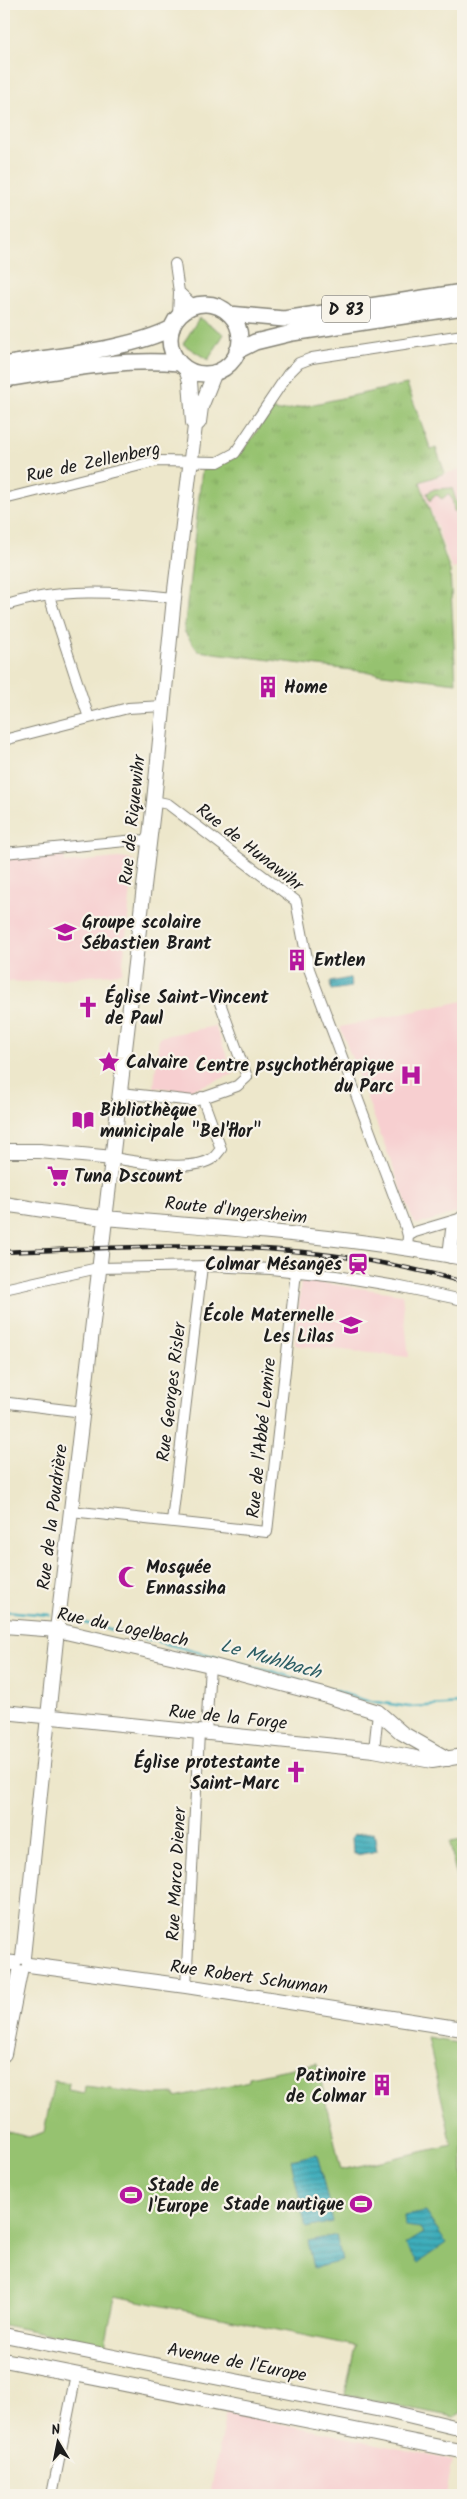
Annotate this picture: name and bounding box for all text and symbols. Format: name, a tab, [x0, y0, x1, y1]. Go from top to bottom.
road number: D 83	[322, 296, 370, 322]
street label: Rue de Zellenberg	[23, 435, 163, 492]
building icon: Home	[255, 674, 281, 700]
place label: Home	[284, 674, 328, 703]
street label: Rue de Riquewihr	[112, 753, 155, 887]
street label: Rue de Hunawihr	[189, 797, 310, 900]
place label: Groupe scolaire Sébastien Brant	[82, 909, 212, 959]
school or university icon: Groupe scolaire Sébastien Brant	[52, 919, 78, 945]
building icon: Entlen	[284, 947, 310, 973]
place label: Entlen	[314, 947, 366, 976]
place label: Église Saint-Vincent de Paul	[105, 984, 269, 1034]
church icon: Église Saint-Vincent de Paul	[75, 994, 101, 1020]
place icon: Calvaire	[96, 1049, 122, 1075]
place label: Calvaire	[126, 1049, 188, 1078]
place label: Centre psychothérapique du Parc	[196, 1052, 394, 1102]
hospital icon: Centre psychothérapique du Parc	[398, 1062, 424, 1088]
place label: Bibliothèque municipale "Bel'flor"	[100, 1097, 261, 1147]
library icon: Bibliothèque municipale "Bel'flor"	[70, 1107, 96, 1133]
supermarket icon: Tuna Dscount	[45, 1163, 71, 1189]
place label: Tuna Dscount	[74, 1163, 184, 1192]
street label: Route d'Ingersheim	[163, 1190, 308, 1233]
place label: Colmar Mésanges	[205, 1251, 343, 1280]
station icon: Colmar Mésanges	[345, 1251, 371, 1277]
place label: École Maternelle Les Lilas	[203, 1302, 335, 1352]
school or university icon: École Maternelle Les Lilas	[338, 1312, 364, 1338]
street label: Rue Georges Risler	[150, 1320, 196, 1464]
street label: Rue de l'Abbé Lemire	[240, 1356, 285, 1520]
street label: Rue de la Poudrière	[30, 1443, 77, 1592]
place label: Mosquée Ennassiha	[146, 1554, 226, 1604]
mosque icon: Mosquée Ennassiha	[116, 1564, 142, 1590]
street label: Rue du Logelbach	[54, 1600, 191, 1657]
water label: Le Muhlbach	[217, 1631, 326, 1689]
street label: Rue de la Forge	[167, 1698, 289, 1739]
place label: Église protestante Saint-Marc	[134, 1749, 280, 1799]
church icon: Église protestante Saint-Marc	[283, 1759, 309, 1785]
street label: Rue Marco Diener	[160, 1805, 196, 1942]
street label: Rue Robert Schuman	[168, 1953, 330, 2004]
place label: Patinoire de Colmar	[286, 2062, 367, 2112]
building icon: Patinoire de Colmar	[369, 2072, 395, 2098]
place label: Stade de l'Europe	[148, 2172, 219, 2222]
sports icon: Stade de l'Europe	[118, 2182, 144, 2208]
place label: Stade nautique	[224, 2191, 344, 2220]
sports icon: Stade nautique	[348, 2191, 374, 2217]
street label: Avenue de l'Europe	[164, 2336, 309, 2391]
north arrow	[32, 2416, 82, 2466]
text: N	[50, 2419, 62, 2442]

